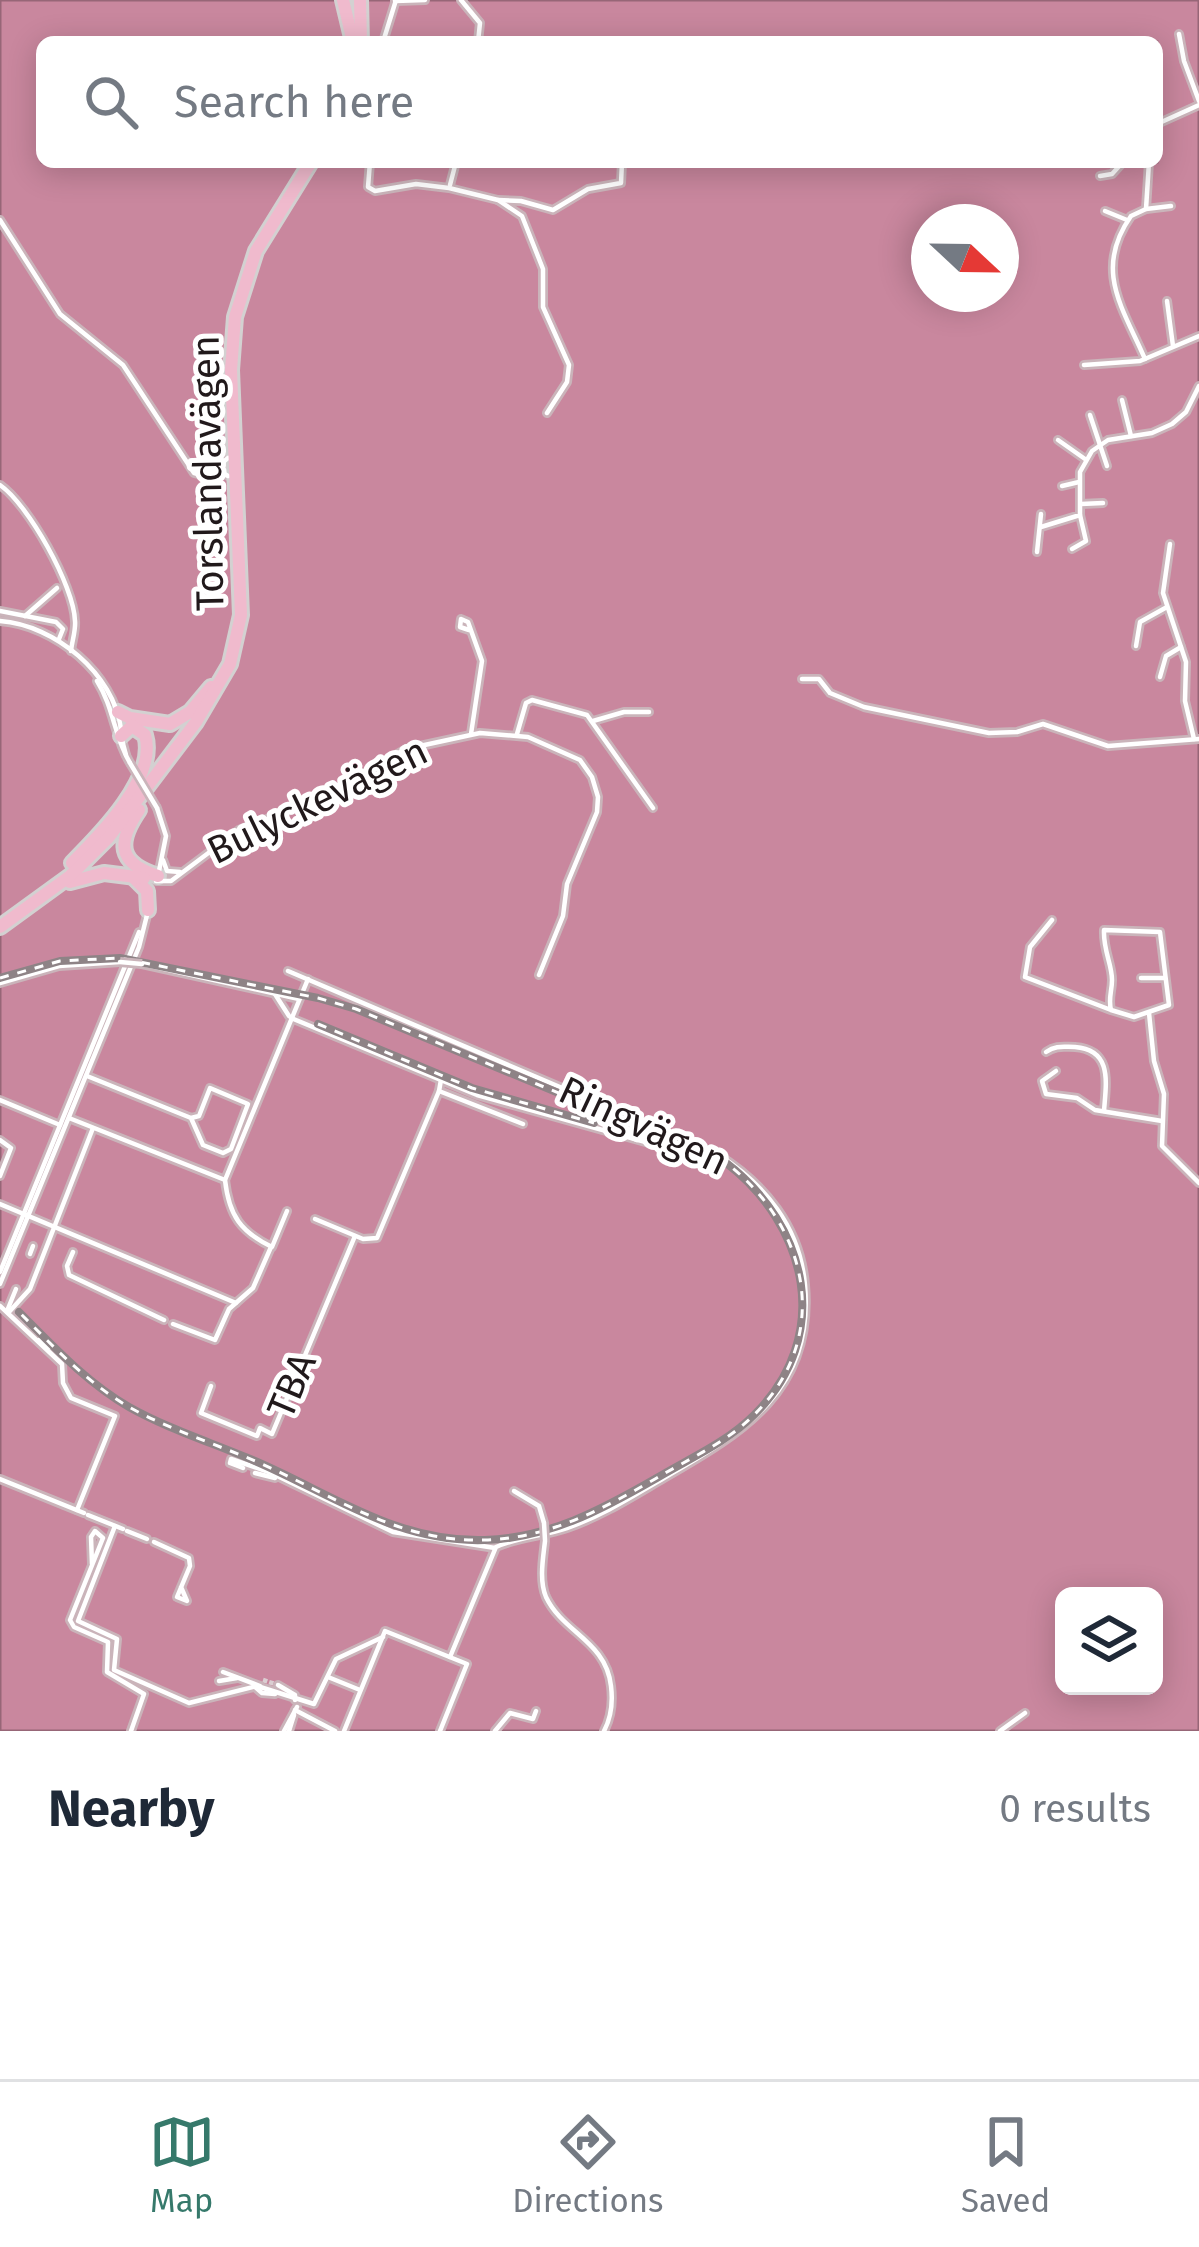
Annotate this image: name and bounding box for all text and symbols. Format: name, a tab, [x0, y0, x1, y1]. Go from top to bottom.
search box	[36, 36, 1163, 168]
icon: search	[78, 69, 144, 135]
text: Search here	[174, 75, 414, 129]
north arrow	[911, 204, 1019, 312]
street label: Torslandavägen	[183, 335, 233, 611]
street label: Bulyckevägen	[200, 728, 435, 874]
street label: Ringvägen	[552, 1067, 735, 1185]
street label: TBA	[258, 1345, 326, 1425]
map controls	[1055, 1587, 1163, 1695]
button: layers	[1055, 1587, 1163, 1695]
text: Nearby	[48, 1778, 214, 1840]
text: 0 results	[999, 1786, 1151, 1832]
tab: Map	[149, 2109, 215, 2221]
tab: Directions	[512, 2109, 664, 2221]
tab: Saved	[961, 2109, 1050, 2221]

